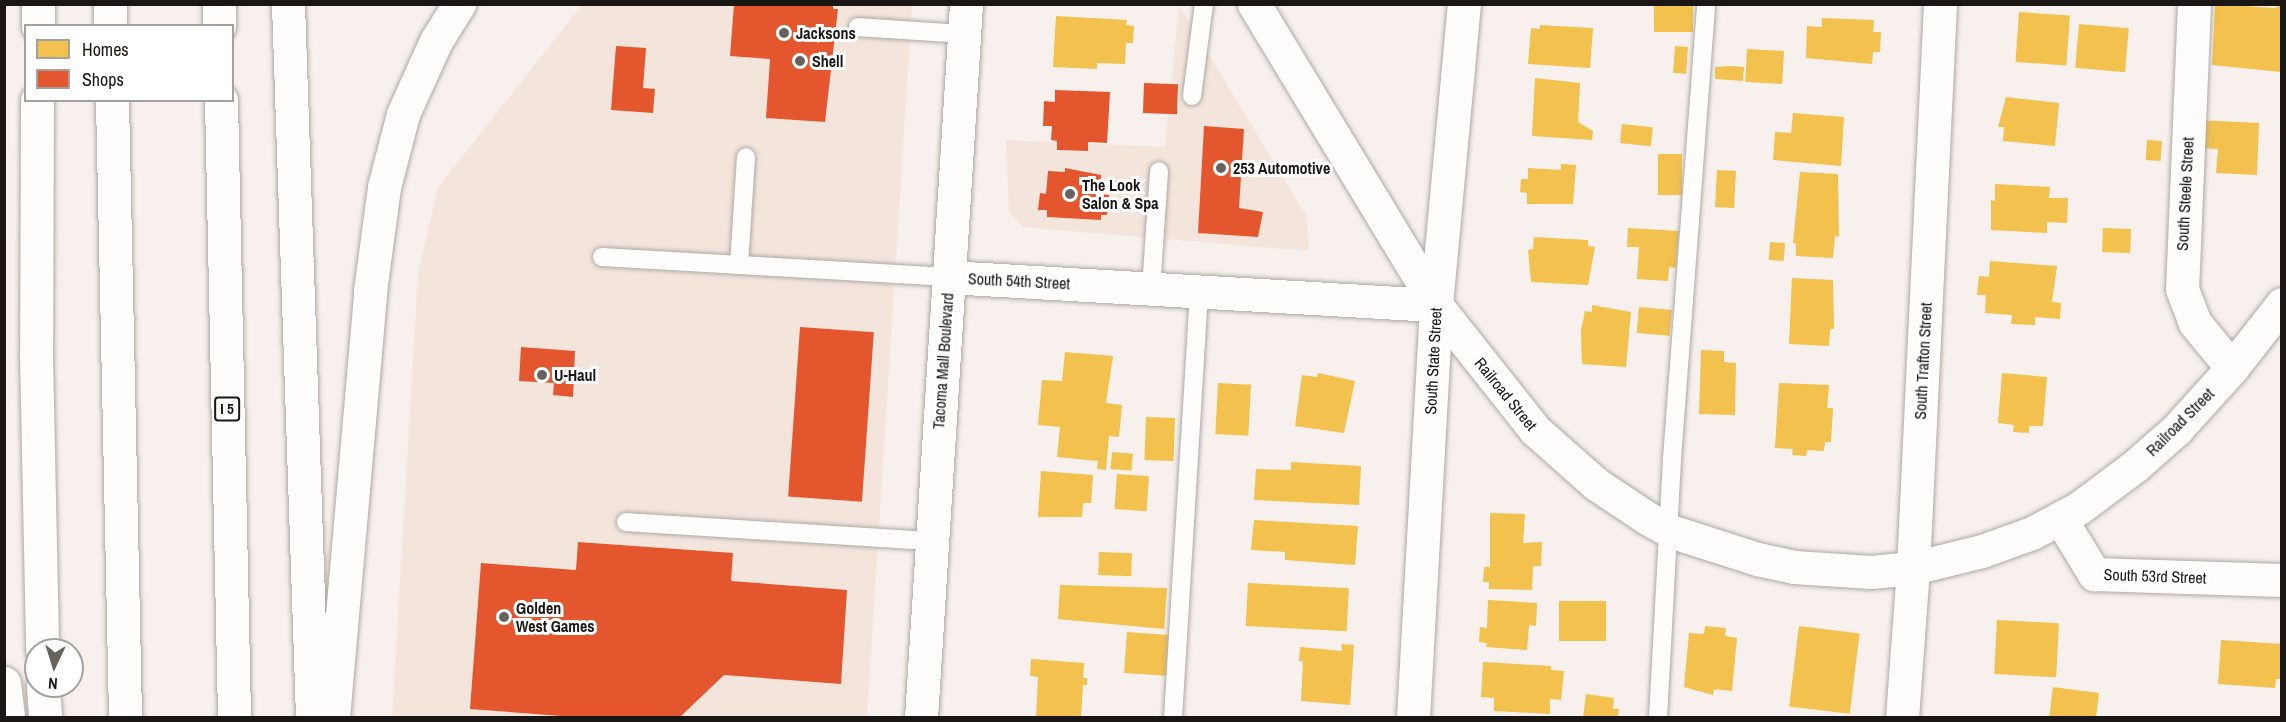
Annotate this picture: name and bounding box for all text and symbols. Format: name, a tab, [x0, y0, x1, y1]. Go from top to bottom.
place label: Jacksons	[796, 23, 856, 43]
legend	[24, 24, 234, 102]
marker: Jacksons	[777, 26, 791, 40]
text: Homes	[82, 37, 129, 62]
place label: Shell	[812, 51, 843, 71]
marker: Shell	[793, 54, 807, 68]
text: Shops	[82, 67, 124, 92]
street label: South Steele Street	[2172, 137, 2198, 251]
place label: 253 Automotive	[1233, 158, 1331, 178]
marker: 253 Automotive	[1214, 161, 1228, 175]
place label: The Look Salon & Spa	[1082, 175, 1159, 213]
marker: The Look Salon & Spa	[1063, 187, 1077, 201]
street label: South 54th Street	[968, 269, 1070, 293]
street label: Tacoma Mall Boulevard	[929, 292, 957, 430]
street label: South Trafton Street	[1910, 302, 1936, 420]
street label: South State Street	[1421, 307, 1445, 415]
street label: Railroad Street	[1471, 354, 1541, 434]
place label: U-Haul	[554, 365, 596, 385]
marker: U-Haul	[535, 368, 549, 382]
street label: Railroad Street	[2142, 384, 2218, 460]
road number: I 5	[214, 397, 240, 421]
street label: South 53rd Street	[2103, 565, 2207, 587]
place label: Golden West Games	[516, 598, 595, 636]
marker: Golden West Games	[497, 610, 511, 624]
north arrow	[24, 638, 84, 698]
text: N	[47, 673, 58, 695]

